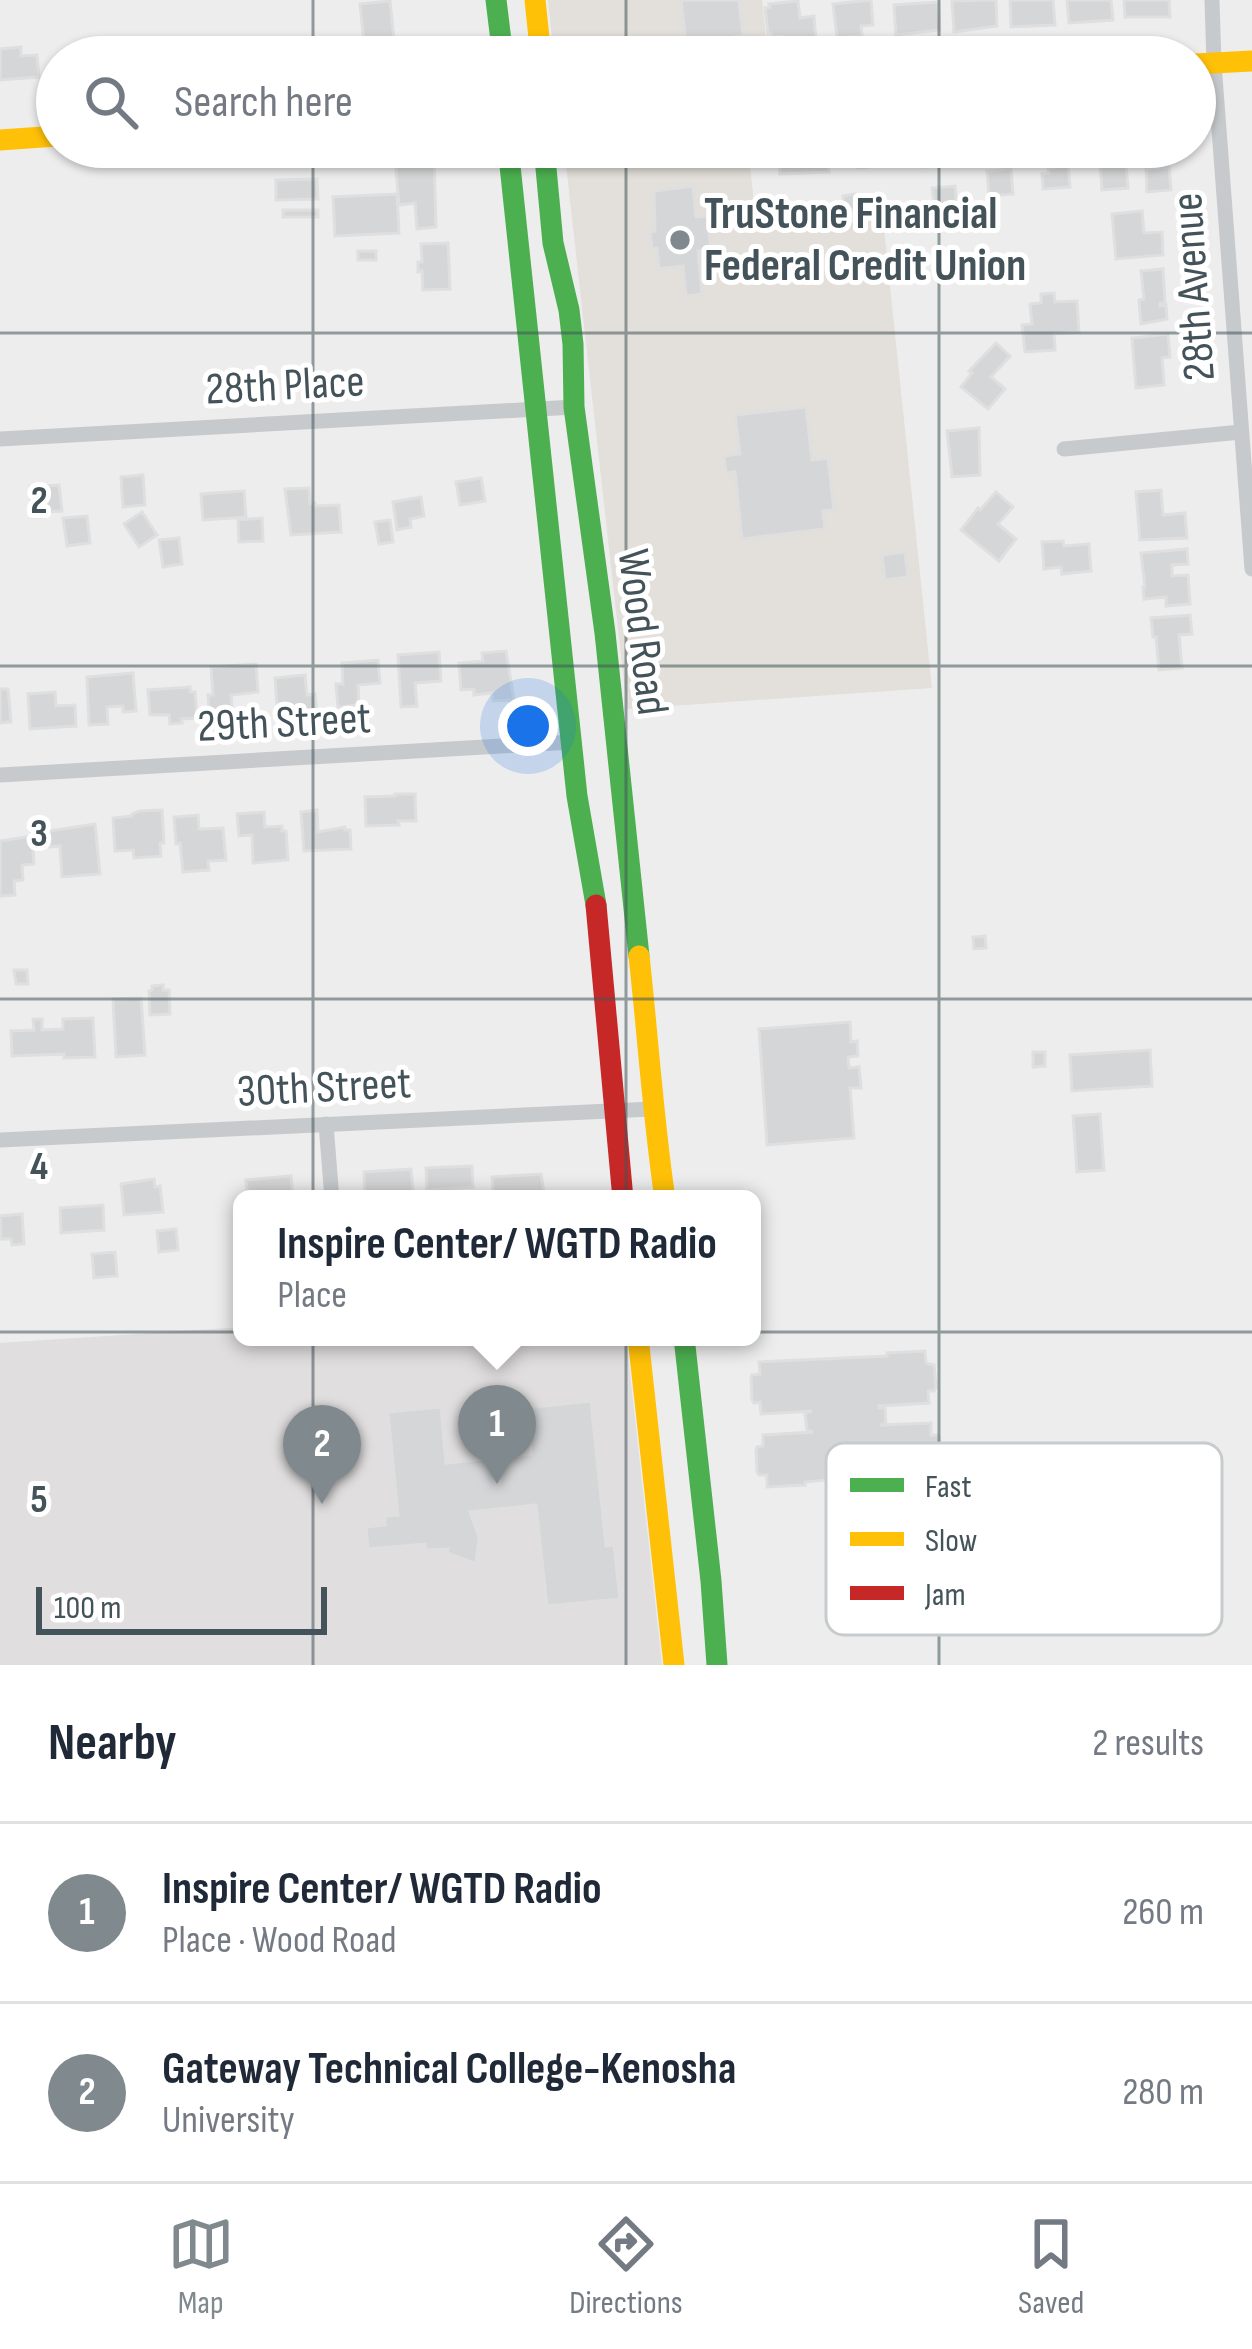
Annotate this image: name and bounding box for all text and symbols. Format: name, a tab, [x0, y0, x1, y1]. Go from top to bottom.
search box	[36, 36, 1216, 168]
icon: search	[78, 69, 144, 135]
text: Search here	[174, 75, 353, 130]
place label: TruStone Financial Federal Credit Union	[704, 187, 1026, 294]
street label: 28th Avenue	[1160, 191, 1228, 383]
marker: TruStone Financial Federal Credit Union	[667, 227, 693, 253]
street label: 28th Place	[204, 354, 366, 418]
text: 2	[30, 478, 48, 525]
street label: Wood Road	[605, 546, 679, 718]
street label: 29th Street	[196, 691, 372, 755]
your location	[498, 696, 558, 756]
text: 3	[30, 811, 48, 858]
street label: 30th Street	[236, 1056, 412, 1120]
text: 4	[30, 1144, 48, 1191]
popup	[233, 1190, 761, 1346]
text: Inspire Center/ WGTD Radio	[277, 1217, 717, 1272]
text: Place	[277, 1272, 347, 1319]
pin: 1	[458, 1385, 536, 1484]
pin: 2	[283, 1405, 361, 1504]
legend	[826, 1443, 1222, 1635]
text: Fast	[925, 1467, 972, 1507]
text: 5	[30, 1477, 48, 1524]
text: Slow	[925, 1521, 977, 1561]
text: Jam	[924, 1575, 966, 1615]
scale bar	[36, 1581, 327, 1634]
text: 100 m	[54, 1588, 121, 1628]
text: Nearby	[48, 1713, 177, 1774]
text: 2 results	[1092, 1720, 1204, 1767]
text: Inspire Center/ WGTD Radio	[162, 1862, 602, 1917]
text: 1	[79, 1889, 95, 1936]
text: 260 m	[1122, 1889, 1204, 1936]
text: Place · Wood Road	[162, 1917, 397, 1964]
text: Gateway Technical College-Kenosha	[162, 2042, 736, 2097]
text: 2	[78, 2069, 96, 2116]
text: 280 m	[1122, 2069, 1204, 2116]
text: University	[162, 2097, 295, 2144]
tab: Map	[168, 2211, 234, 2323]
tab: Directions	[569, 2211, 683, 2323]
tab: Saved	[1018, 2211, 1084, 2323]

